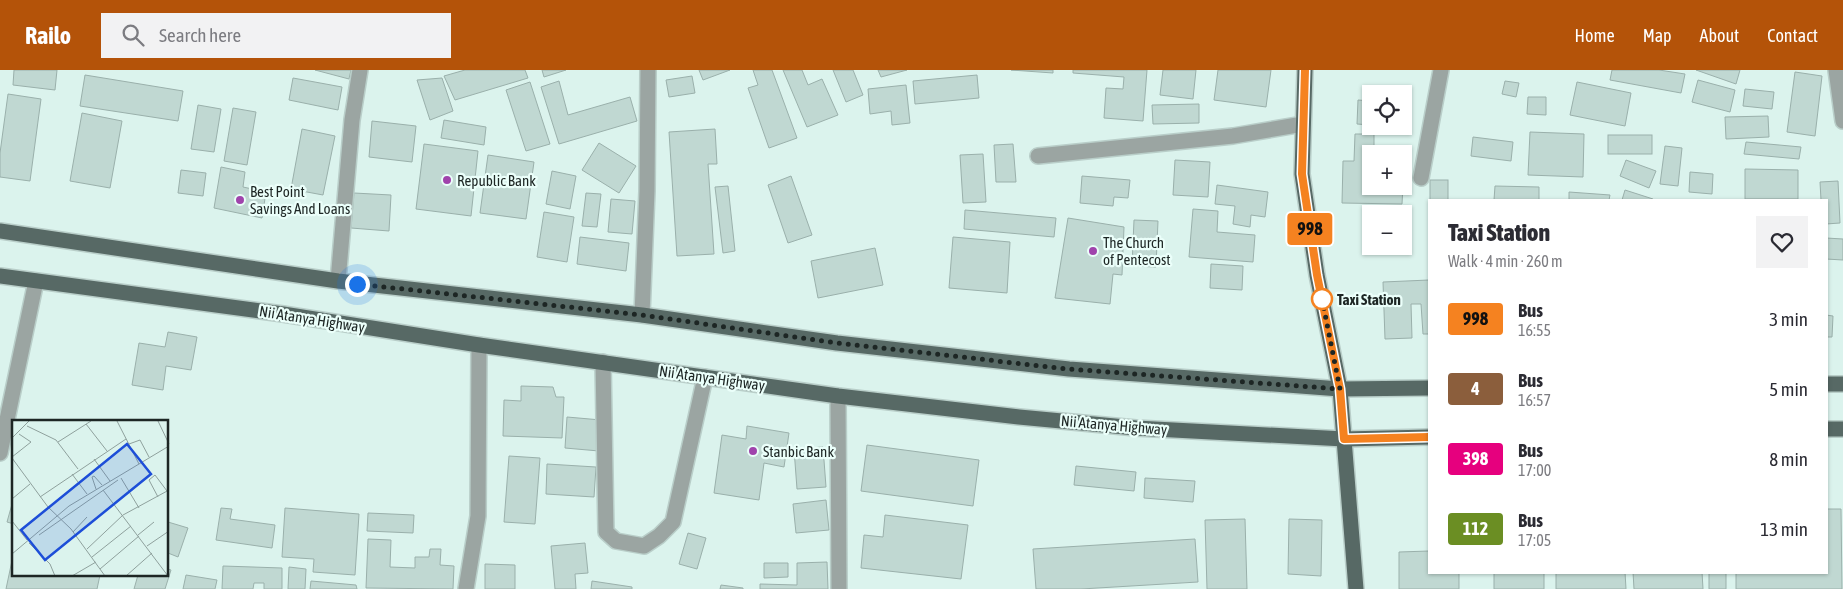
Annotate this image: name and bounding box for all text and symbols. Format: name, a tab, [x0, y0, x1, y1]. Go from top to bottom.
search box	[101, 13, 451, 58]
icon: search	[119, 21, 147, 49]
text: Railo	[25, 22, 71, 49]
text: Search here	[159, 24, 241, 46]
text: Home	[1575, 25, 1615, 46]
text: Map	[1643, 25, 1672, 46]
text: About	[1700, 25, 1739, 46]
text: Contact	[1767, 25, 1818, 46]
map controls	[1362, 85, 1412, 255]
button: locate	[1362, 85, 1412, 135]
button: +	[1362, 145, 1412, 195]
place label: Republic Bank	[457, 172, 536, 189]
marker: Republic Bank	[441, 174, 453, 186]
place label: Best Point Savings And Loans	[250, 183, 350, 217]
marker: Best Point Savings And Loans	[234, 194, 246, 206]
button: −	[1362, 205, 1412, 255]
line badge: 998	[1281, 213, 1339, 245]
button: heart	[1756, 216, 1808, 268]
text: 998	[1297, 218, 1323, 239]
text: Taxi Station	[1448, 219, 1550, 246]
place label: The Church of Pentecost	[1103, 234, 1171, 268]
marker: The Church of Pentecost	[1087, 245, 1099, 257]
text: Walk · 4 min · 260 m	[1448, 252, 1562, 270]
your location	[345, 272, 370, 297]
marker: Taxi Station	[1311, 288, 1333, 310]
place label: Taxi Station	[1337, 291, 1401, 308]
text: Bus	[1518, 299, 1543, 321]
street label: Nii Atanya Highway	[258, 302, 366, 336]
text: 998	[1463, 308, 1488, 329]
text: 3 min	[1769, 308, 1808, 330]
text: 16:55	[1518, 321, 1551, 339]
street label: Nii Atanya Highway	[658, 362, 766, 394]
text: Bus	[1518, 369, 1543, 391]
text: 4	[1471, 378, 1480, 399]
text: 5 min	[1769, 378, 1808, 400]
text: 16:57	[1518, 391, 1551, 409]
street label: Nii Atanya Highway	[1060, 412, 1168, 438]
inset map	[12, 420, 169, 576]
text: Bus	[1518, 439, 1543, 461]
place label: Stanbic Bank	[763, 443, 834, 460]
marker: Stanbic Bank	[747, 445, 759, 457]
text: 398	[1463, 448, 1488, 469]
text: 8 min	[1769, 448, 1808, 470]
text: 17:00	[1518, 461, 1551, 479]
text: Bus	[1518, 509, 1543, 531]
text: 112	[1463, 518, 1488, 539]
text: 13 min	[1760, 518, 1808, 540]
text: 17:05	[1518, 531, 1551, 549]

